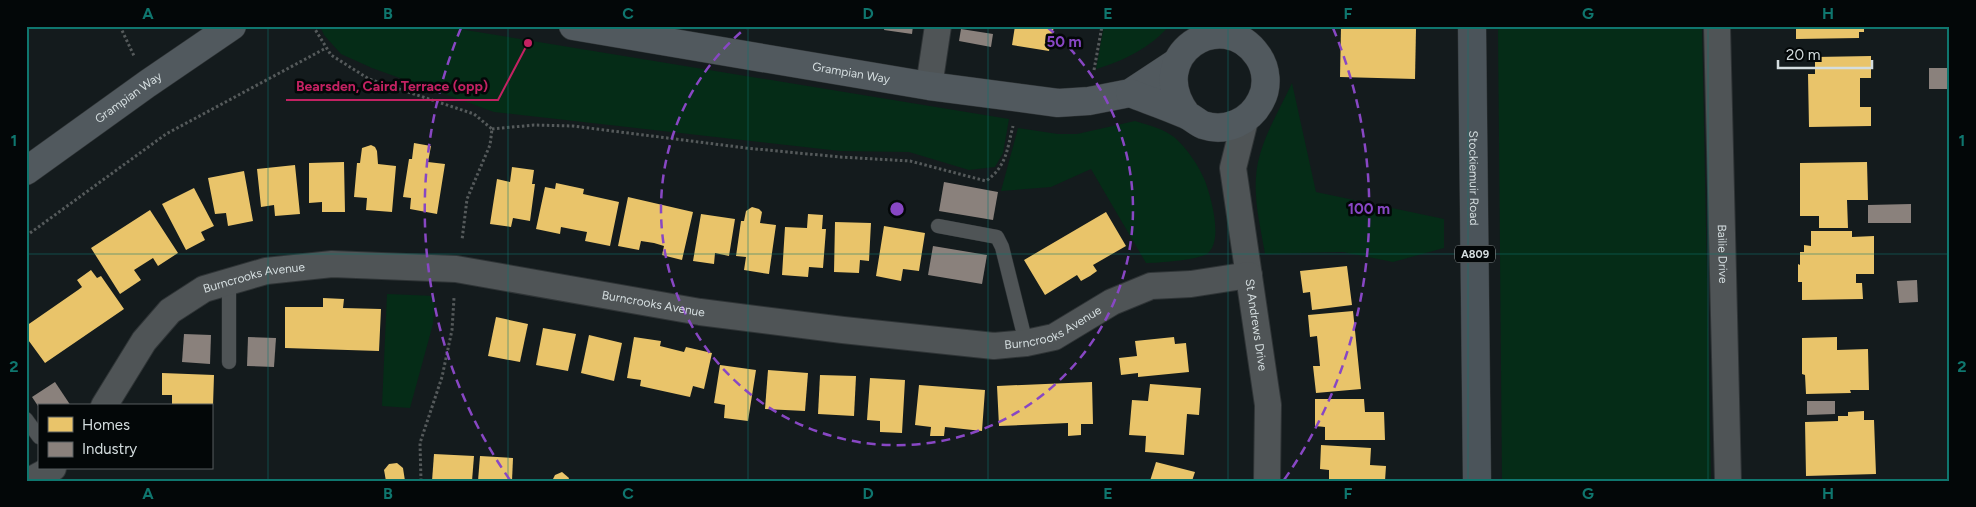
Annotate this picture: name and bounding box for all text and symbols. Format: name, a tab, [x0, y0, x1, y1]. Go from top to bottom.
text: A	[142, 4, 154, 23]
text: B	[383, 4, 393, 23]
text: C	[622, 4, 634, 23]
text: D	[862, 4, 874, 23]
text: E	[1103, 4, 1113, 23]
text: F	[1344, 4, 1353, 23]
text: G	[1582, 4, 1594, 23]
text: H	[1822, 4, 1834, 23]
text: 50 m	[1046, 33, 1082, 51]
scale bar	[1778, 38, 1872, 70]
text: 20 m	[1786, 46, 1820, 64]
street label: Grampian Way	[811, 59, 892, 86]
street label: Grampian Way	[92, 69, 165, 126]
callout: Bearsden, Caird Terrace (opp)	[286, 71, 498, 100]
text: Bearsden, Caird Terrace (opp)	[296, 78, 488, 95]
street label: Stockiemuir Road	[1466, 130, 1481, 226]
text: 1	[11, 131, 17, 150]
text: 1	[1959, 131, 1965, 150]
centre of rings	[888, 200, 906, 218]
text: 100 m	[1348, 200, 1390, 218]
street label: Bailie Drive	[1715, 224, 1730, 284]
road number: A809	[1455, 245, 1495, 262]
street label: Burncrooks Avenue	[201, 260, 306, 296]
street label: St Andrews Drive	[1242, 278, 1270, 372]
street label: Burncrooks Avenue	[601, 288, 706, 320]
street label: Burncrooks Avenue	[1004, 303, 1104, 352]
text: 2	[9, 357, 19, 376]
text: 2	[1957, 357, 1967, 376]
legend	[38, 404, 212, 470]
text: Homes	[82, 416, 130, 434]
text: Industry	[82, 440, 137, 458]
text: A	[142, 484, 154, 503]
text: B	[383, 484, 393, 503]
text: C	[622, 484, 634, 503]
text: D	[862, 484, 874, 503]
text: E	[1103, 484, 1113, 503]
text: F	[1344, 484, 1353, 503]
text: G	[1582, 484, 1594, 503]
text: H	[1822, 484, 1834, 503]

